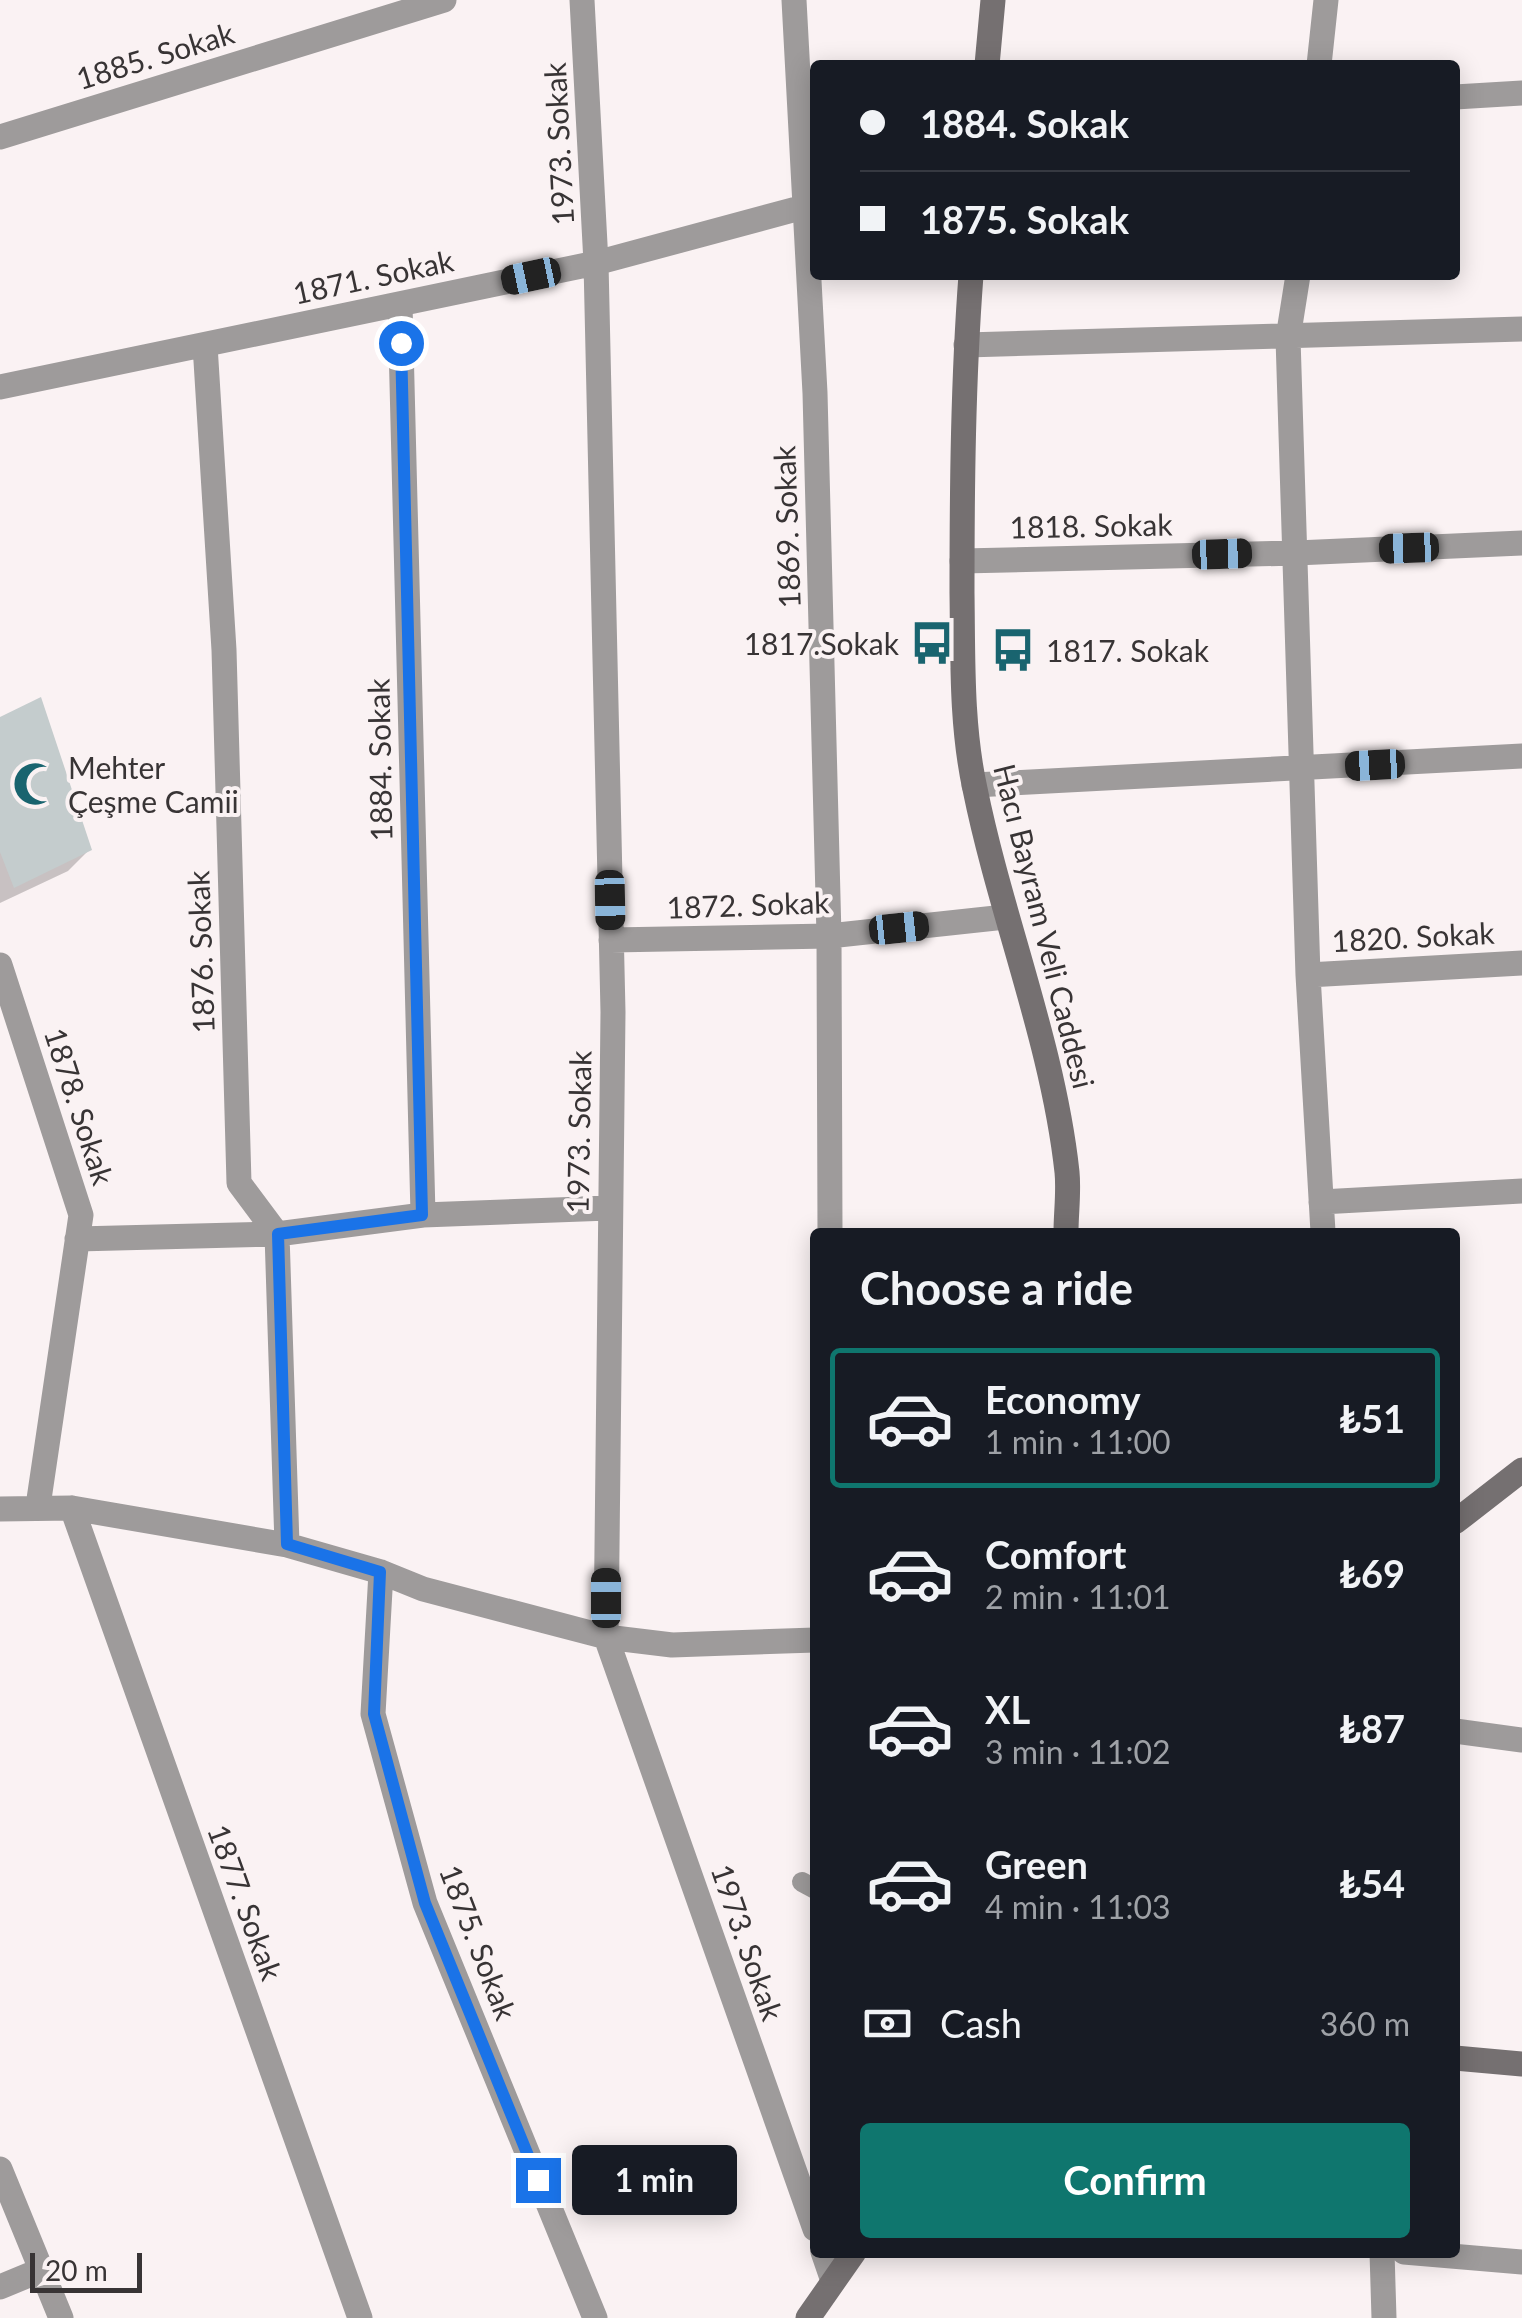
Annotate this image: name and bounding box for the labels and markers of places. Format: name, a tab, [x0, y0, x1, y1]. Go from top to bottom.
bus stop icon: 1817.Sokak	[908, 619, 956, 667]
place label: 1817.Sokak	[744, 625, 900, 661]
bus stop icon: 1817. Sokak	[989, 626, 1037, 674]
place label: 1817. Sokak	[1046, 632, 1210, 668]
place label: Mehter Çeşme Camii	[68, 749, 239, 819]
mosque icon: Mehter Çeşme Camii	[11, 760, 59, 808]

